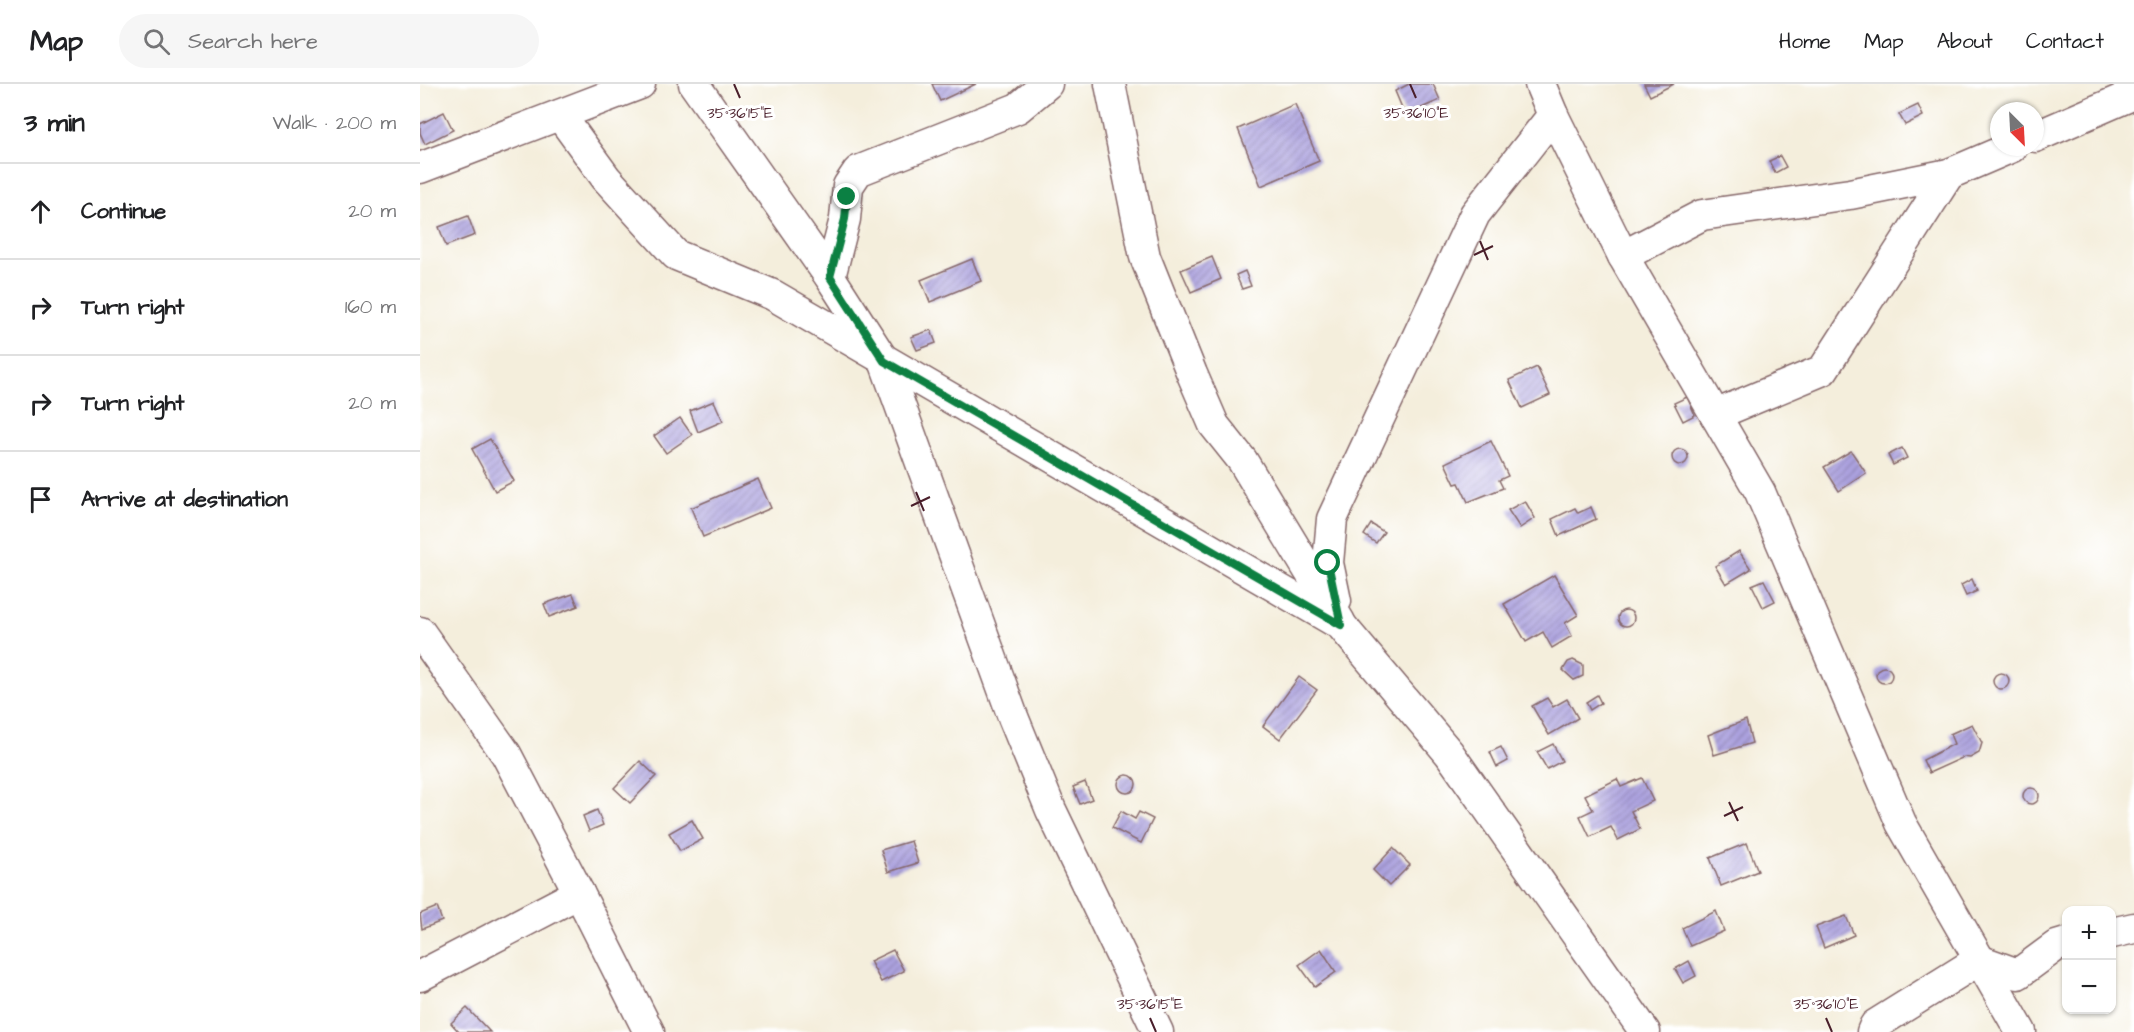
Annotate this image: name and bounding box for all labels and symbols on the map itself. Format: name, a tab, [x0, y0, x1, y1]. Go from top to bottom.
north arrow	[1990, 102, 2044, 156]
text: 35°36'15"E	[707, 103, 773, 124]
text: 35°36'10"E	[1384, 103, 1449, 124]
route end	[833, 183, 859, 209]
route start	[1314, 549, 1340, 575]
text: 35°36'15"E	[1117, 994, 1183, 1015]
text: 35°36'10"E	[1794, 994, 1859, 1015]

